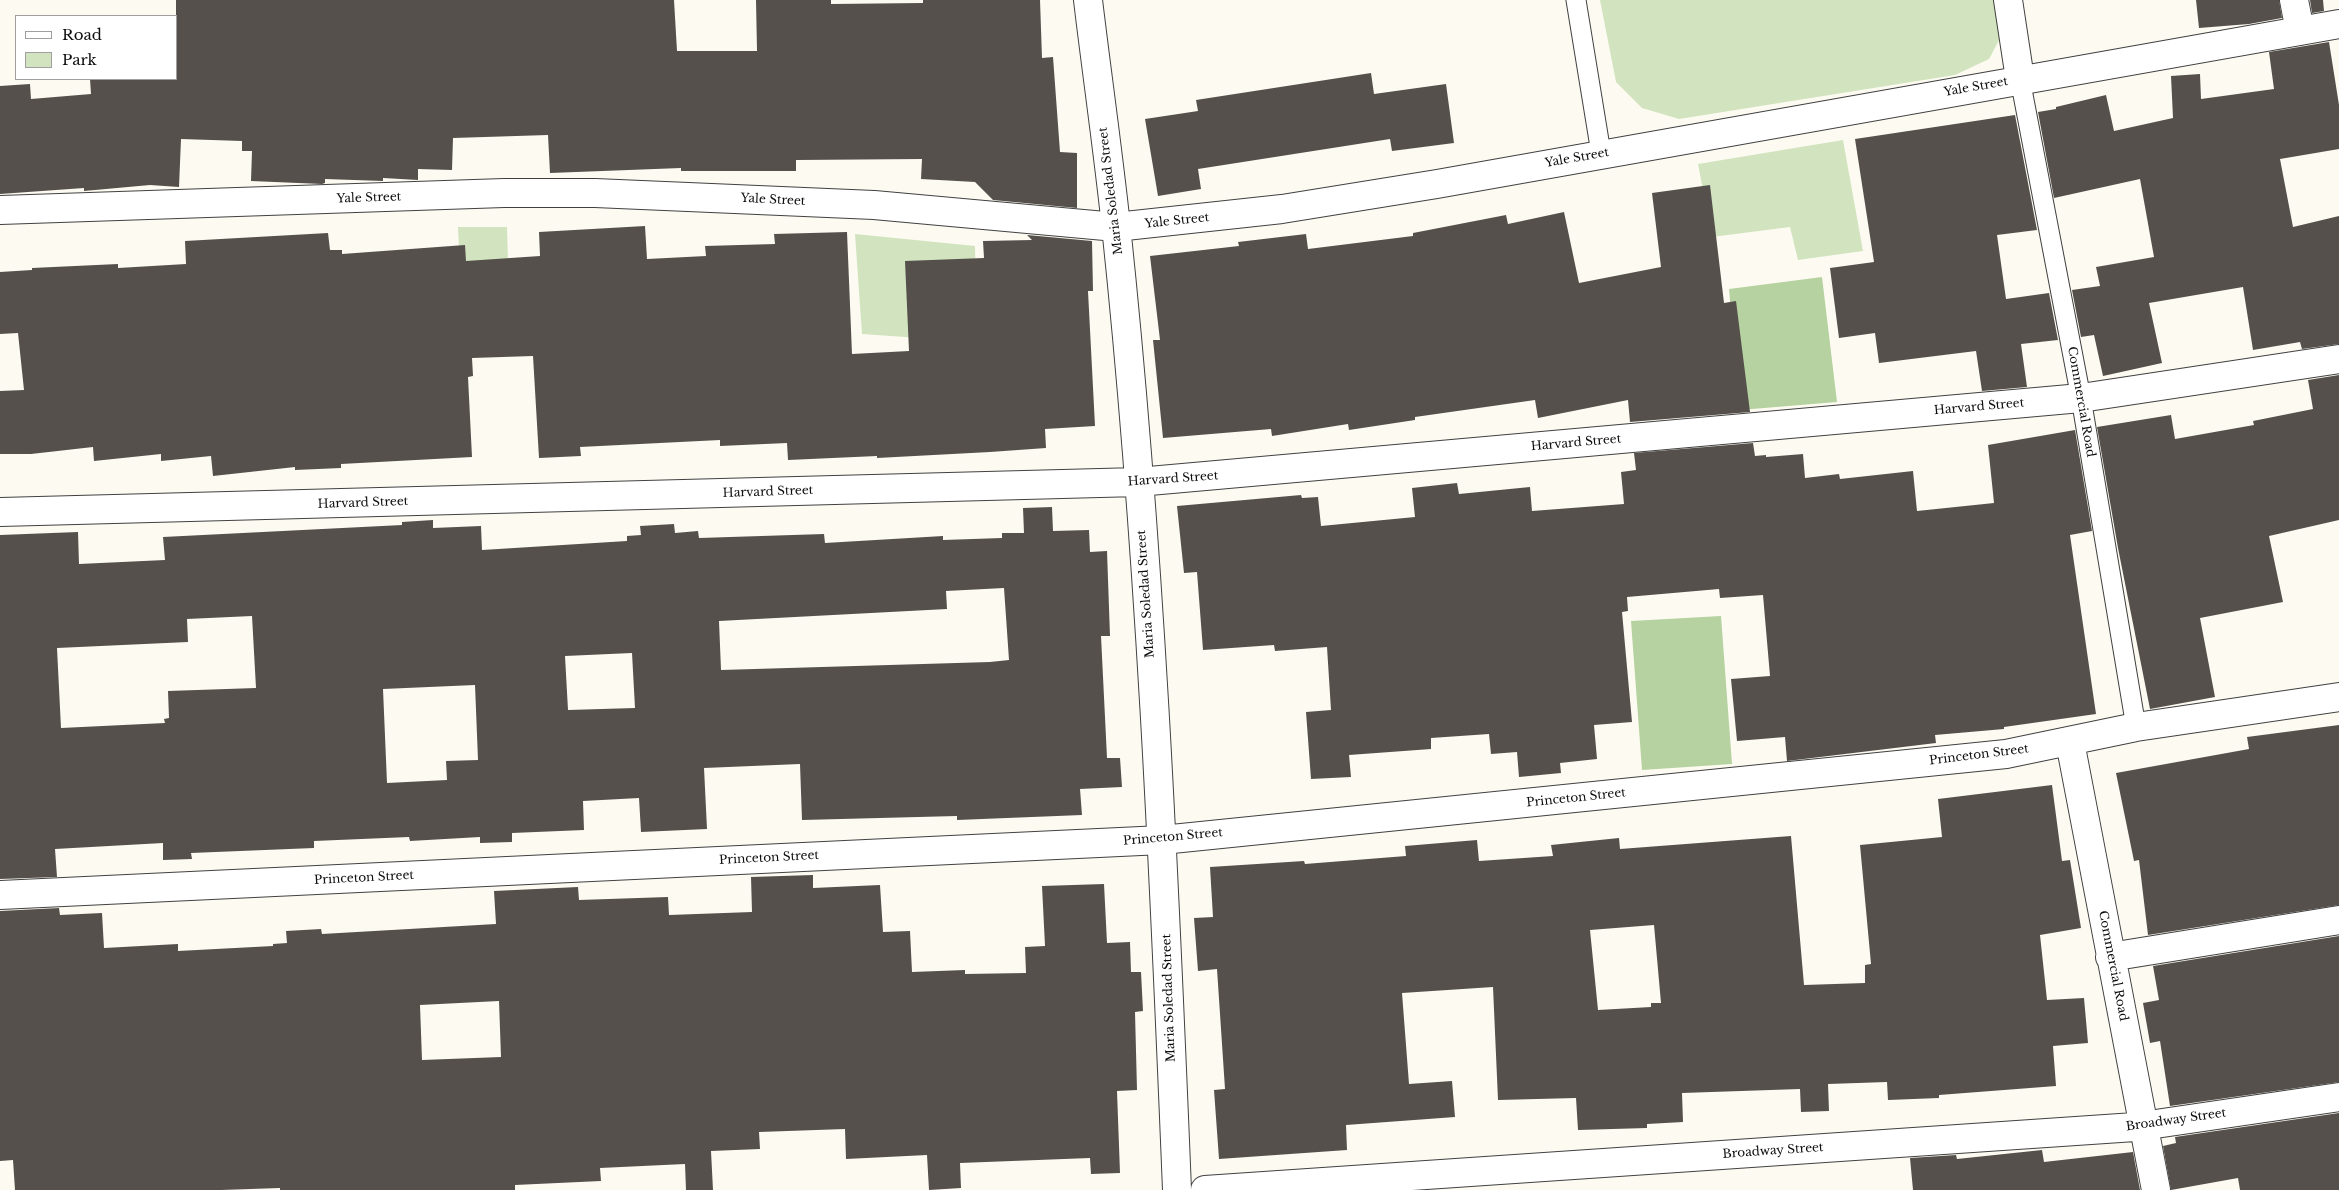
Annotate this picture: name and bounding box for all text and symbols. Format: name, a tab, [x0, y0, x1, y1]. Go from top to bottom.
legend	[15, 15, 178, 80]
text: Road	[62, 25, 102, 44]
text: Park	[62, 50, 97, 69]
street label: Yale Street	[1943, 74, 2009, 100]
street label: Maria Soledad Street	[1096, 126, 1126, 256]
street label: Yale Street	[1544, 145, 1610, 171]
street label: Yale Street	[336, 190, 402, 206]
street label: Yale Street	[740, 191, 806, 209]
street label: Yale Street	[1144, 210, 1210, 232]
street label: Commercial Road	[2064, 346, 2098, 458]
street label: Harvard Street	[1933, 396, 2025, 418]
street label: Harvard Street	[1530, 432, 1622, 454]
street label: Harvard Street	[1127, 469, 1219, 489]
street label: Harvard Street	[722, 483, 814, 501]
street label: Harvard Street	[317, 494, 409, 512]
street label: Maria Soledad Street	[1134, 529, 1158, 659]
street label: Princeton Street	[1929, 742, 2029, 768]
street label: Princeton Street	[1526, 786, 1626, 810]
street label: Princeton Street	[1123, 825, 1223, 849]
street label: Princeton Street	[719, 848, 819, 868]
street label: Princeton Street	[314, 868, 414, 888]
street label: Commercial Road	[2095, 910, 2131, 1022]
street label: Maria Soledad Street	[1160, 934, 1178, 1062]
street label: Broadway Street	[2125, 1106, 2227, 1134]
street label: Broadway Street	[1722, 1140, 1824, 1162]

